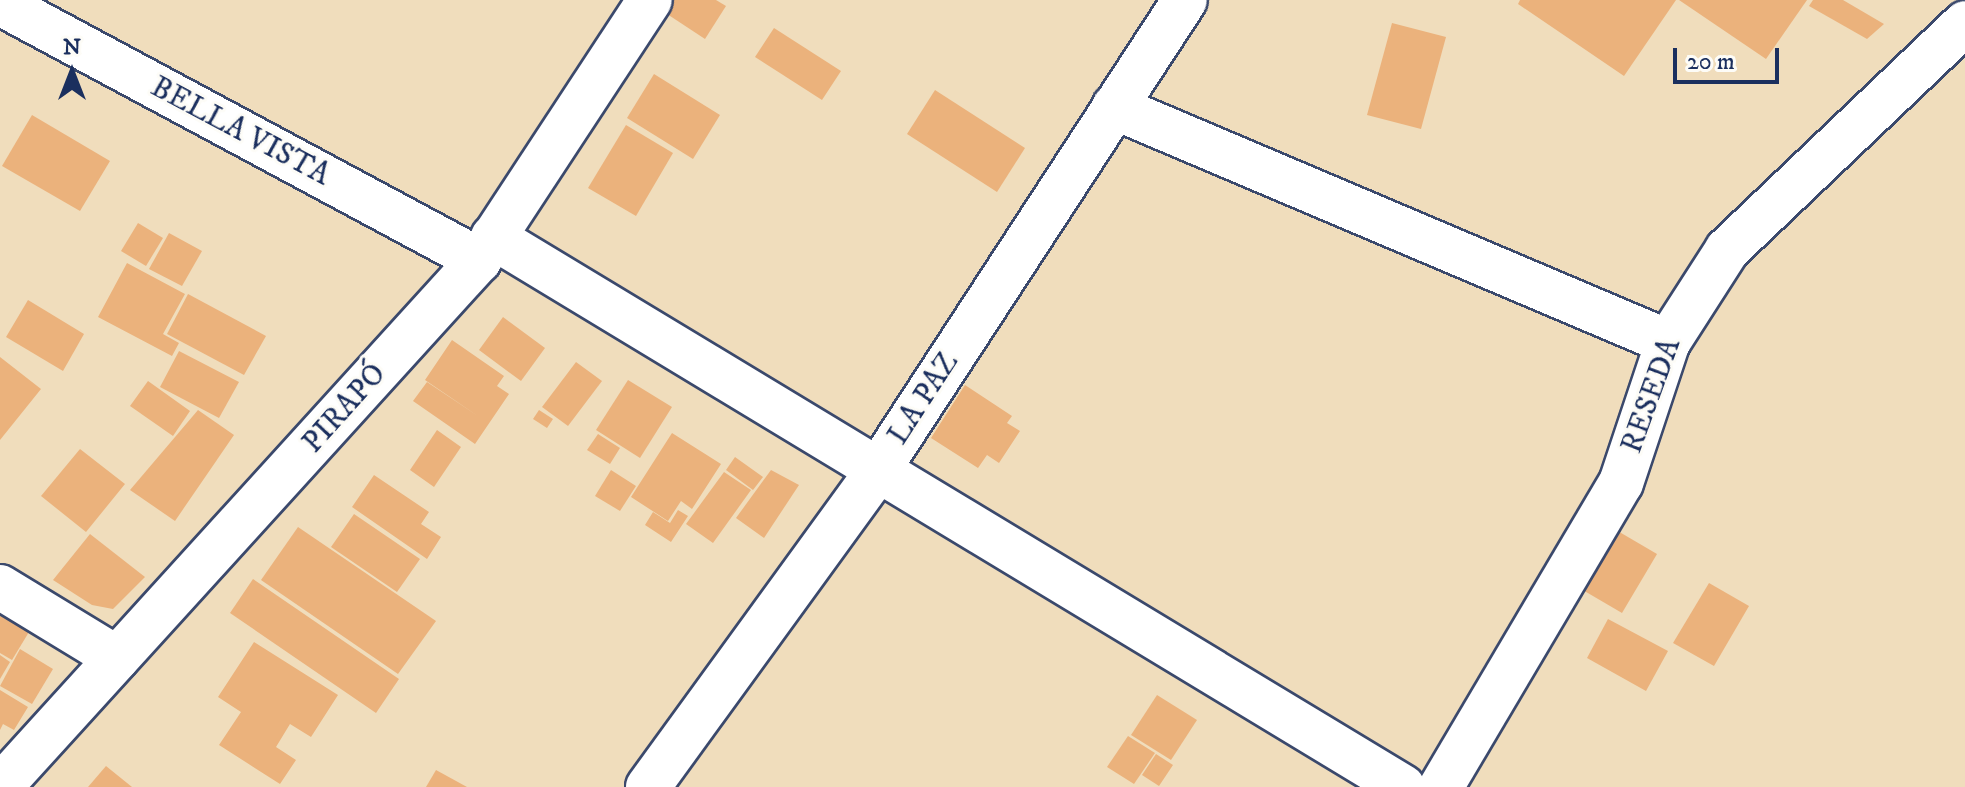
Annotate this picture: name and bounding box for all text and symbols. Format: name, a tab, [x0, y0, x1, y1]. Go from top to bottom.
north arrow	[32, 32, 112, 112]
scale bar	[1677, 32, 1783, 82]
text: N	[63, 34, 81, 61]
text: 20 m	[1687, 47, 1735, 77]
street label: BELLA VISTA	[144, 70, 336, 194]
street label: RESEDA	[1615, 334, 1689, 458]
street label: LA PAZ	[881, 346, 967, 452]
street label: PIRAPÓ	[296, 357, 394, 461]

